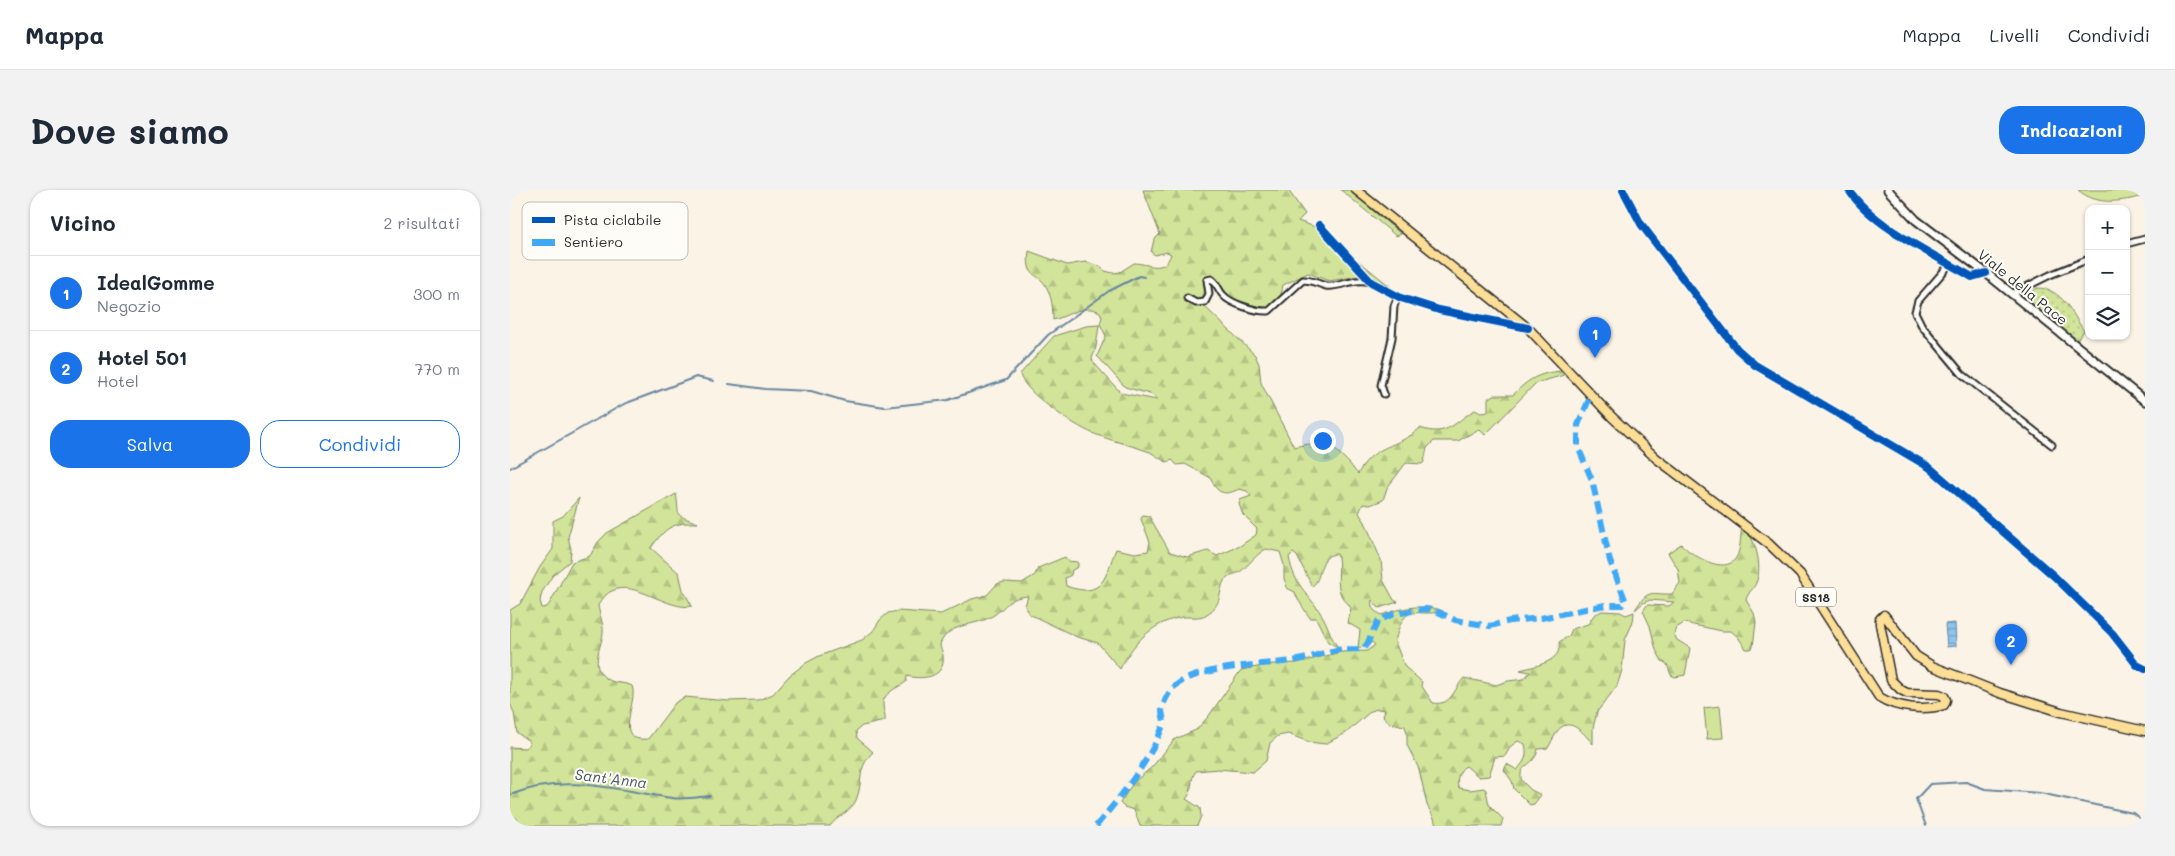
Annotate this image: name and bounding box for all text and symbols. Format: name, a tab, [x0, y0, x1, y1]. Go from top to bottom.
text: Mappa	[25, 19, 104, 50]
text: Mappa	[1902, 23, 1961, 47]
text: Livelli	[1989, 23, 2040, 47]
text: Condividi	[2068, 23, 2150, 47]
button: Indicazioni	[1999, 106, 2145, 154]
text: Dove siamo	[30, 107, 229, 153]
legend	[522, 202, 688, 260]
map controls	[2085, 205, 2130, 340]
button: +	[2085, 205, 2130, 250]
text: Vicino	[50, 209, 115, 236]
text: Pista ciclabile	[564, 210, 661, 229]
text: 2 risultati	[384, 212, 460, 233]
text: Sentiero	[564, 232, 623, 251]
street label: Viale della Pace	[1974, 245, 2072, 329]
button: −	[2085, 250, 2130, 295]
text: IdealGomme	[97, 270, 215, 295]
text: 1	[62, 283, 70, 304]
text: 300 m	[413, 283, 460, 304]
text: Negozio	[97, 295, 161, 316]
button: layers	[2085, 295, 2130, 340]
pin: 1	[1579, 317, 1611, 358]
text: Hotel 501	[97, 345, 187, 370]
text: 2	[62, 358, 70, 379]
text: 770 m	[414, 358, 460, 379]
text: Hotel	[97, 370, 139, 391]
button: Salva	[50, 420, 250, 468]
button: Condividi	[260, 420, 460, 468]
your location	[1310, 428, 1336, 454]
road number: SS18	[1796, 588, 1836, 607]
pin: 2	[1995, 624, 2027, 665]
water label: Sant'Anna	[574, 764, 648, 792]

